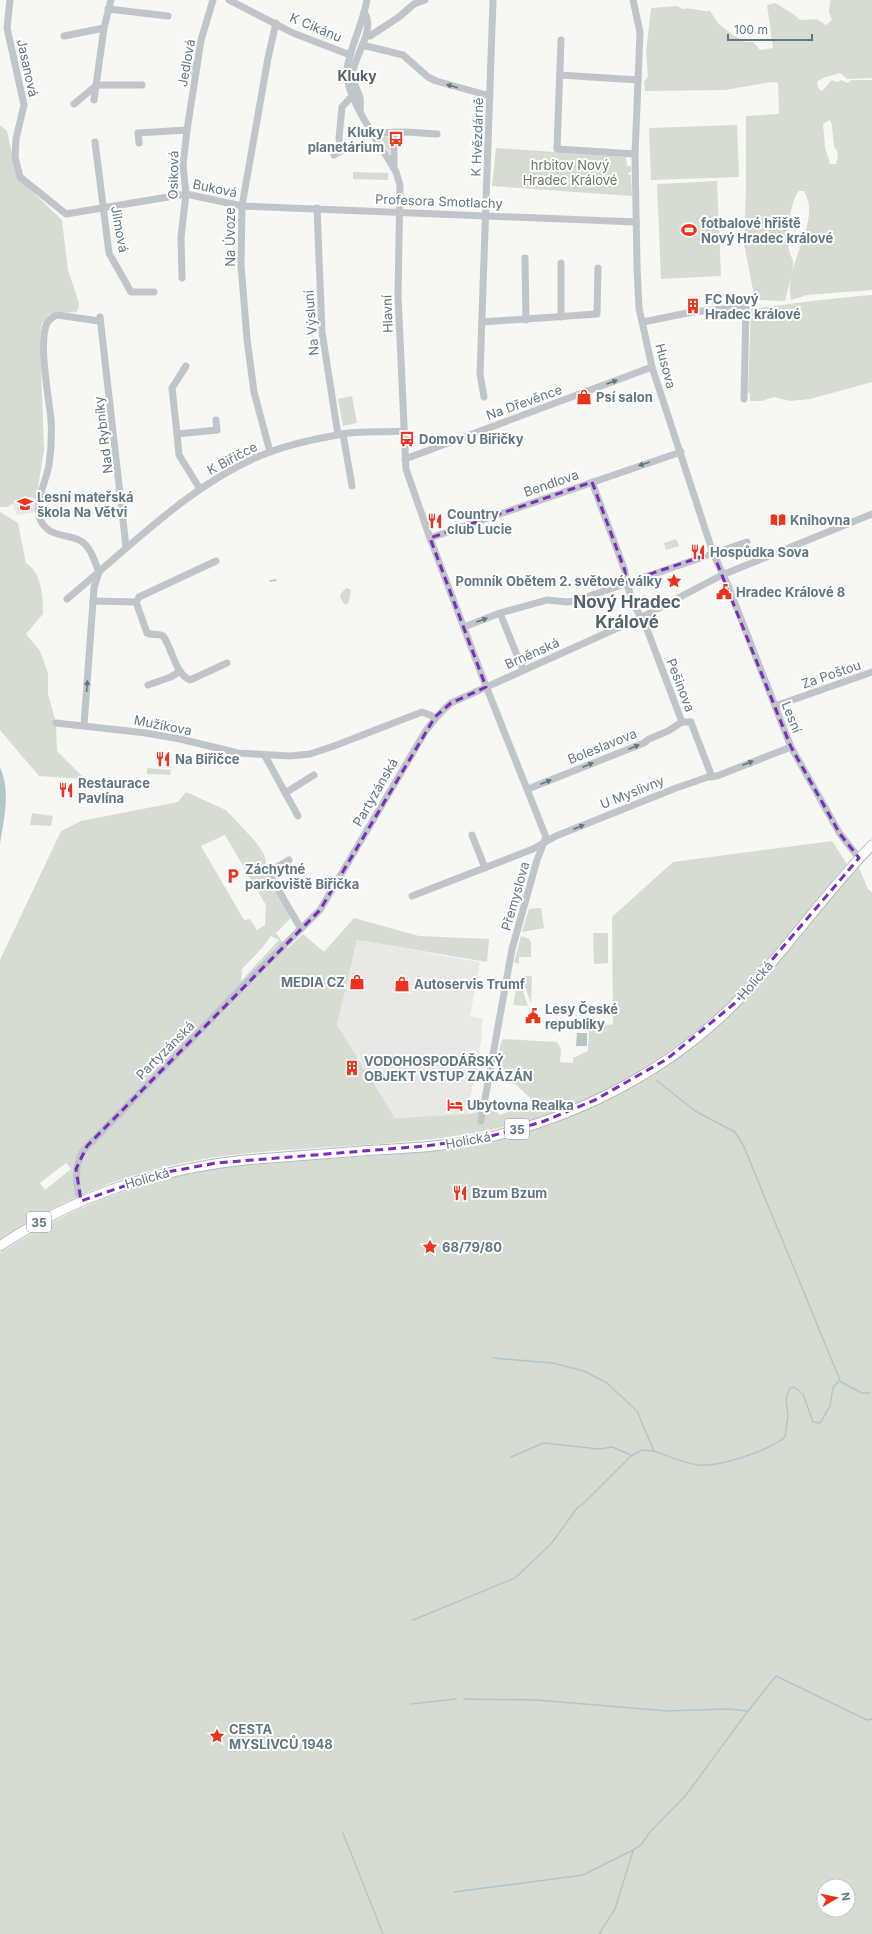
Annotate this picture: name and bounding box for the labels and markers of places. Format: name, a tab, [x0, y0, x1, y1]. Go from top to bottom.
place label: Kluky planetárium	[308, 124, 384, 155]
bus stop icon: Kluky planetárium	[387, 130, 405, 148]
place label: fotbalové hřiště Nový Hradec králové	[701, 215, 833, 246]
sports icon: fotbalové hřiště Nový Hradec králové	[680, 221, 698, 239]
place label: FC Nový Hradec králové	[705, 291, 801, 322]
building icon: FC Nový Hradec králové	[684, 297, 702, 315]
shop icon: Psí salon	[575, 388, 593, 406]
place label: Psí salon	[596, 389, 653, 405]
bus stop icon: Domov U Biřičky	[398, 430, 416, 448]
place label: Domov U Biřičky	[419, 431, 524, 447]
place label: Lesní mateřská škola Na Větvi	[37, 489, 134, 520]
school or university icon: Lesní mateřská škola Na Větvi	[16, 495, 34, 513]
place label: Country club Lucie	[447, 506, 512, 537]
library icon: Knihovna	[769, 511, 787, 529]
restaurant icon: Country club Lucie	[426, 512, 444, 530]
place label: Knihovna	[790, 512, 850, 528]
restaurant icon: Hospůdka Sova	[689, 543, 707, 561]
place label: Hospůdka Sova	[710, 544, 809, 560]
place icon: Pomník Obětem 2. světové války	[665, 572, 683, 590]
place label: Pomník Obětem 2. světové války	[456, 573, 662, 589]
public building icon: Hradec Králové 8	[715, 583, 733, 601]
place label: Hradec Králové 8	[736, 584, 845, 600]
restaurant icon: Na Biřičce	[154, 750, 172, 768]
place label: Na Biřičce	[175, 751, 240, 767]
place label: Restaurace Pavlína	[78, 775, 150, 806]
restaurant icon: Restaurace Pavlína	[57, 781, 75, 799]
place label: Záchytné parkoviště Biřička	[245, 861, 359, 892]
parking icon: Záchytné parkoviště Biřička	[224, 867, 242, 885]
shop icon: MEDIA CZ	[348, 973, 366, 991]
place label: MEDIA CZ	[281, 974, 345, 990]
shop icon: Autoservis Trumf	[393, 975, 411, 993]
place label: Autoservis Trumf	[414, 976, 526, 992]
place label: Lesy České republiky	[545, 1001, 618, 1032]
public building icon: Lesy České republiky	[524, 1007, 542, 1025]
place label: VODOHOSPODÁŘSKÝ OBJEKT VSTUP ZAKÁZÁN	[364, 1053, 533, 1084]
building icon: VODOHOSPODÁŘSKÝ OBJEKT VSTUP ZAKÁZÁN	[343, 1059, 361, 1077]
hotel icon: Ubytovna Realka	[446, 1096, 464, 1114]
place label: Ubytovna Realka	[467, 1097, 574, 1113]
restaurant icon: Bzum Bzum	[451, 1184, 469, 1202]
place label: Bzum Bzum	[472, 1185, 547, 1201]
place icon: 68/79/80	[421, 1238, 439, 1256]
place label: 68/79/80	[442, 1239, 502, 1255]
place label: CESTA MYSLIVCŮ 1948	[229, 1721, 333, 1752]
place icon: CESTA MYSLIVCŮ 1948	[208, 1727, 226, 1745]

